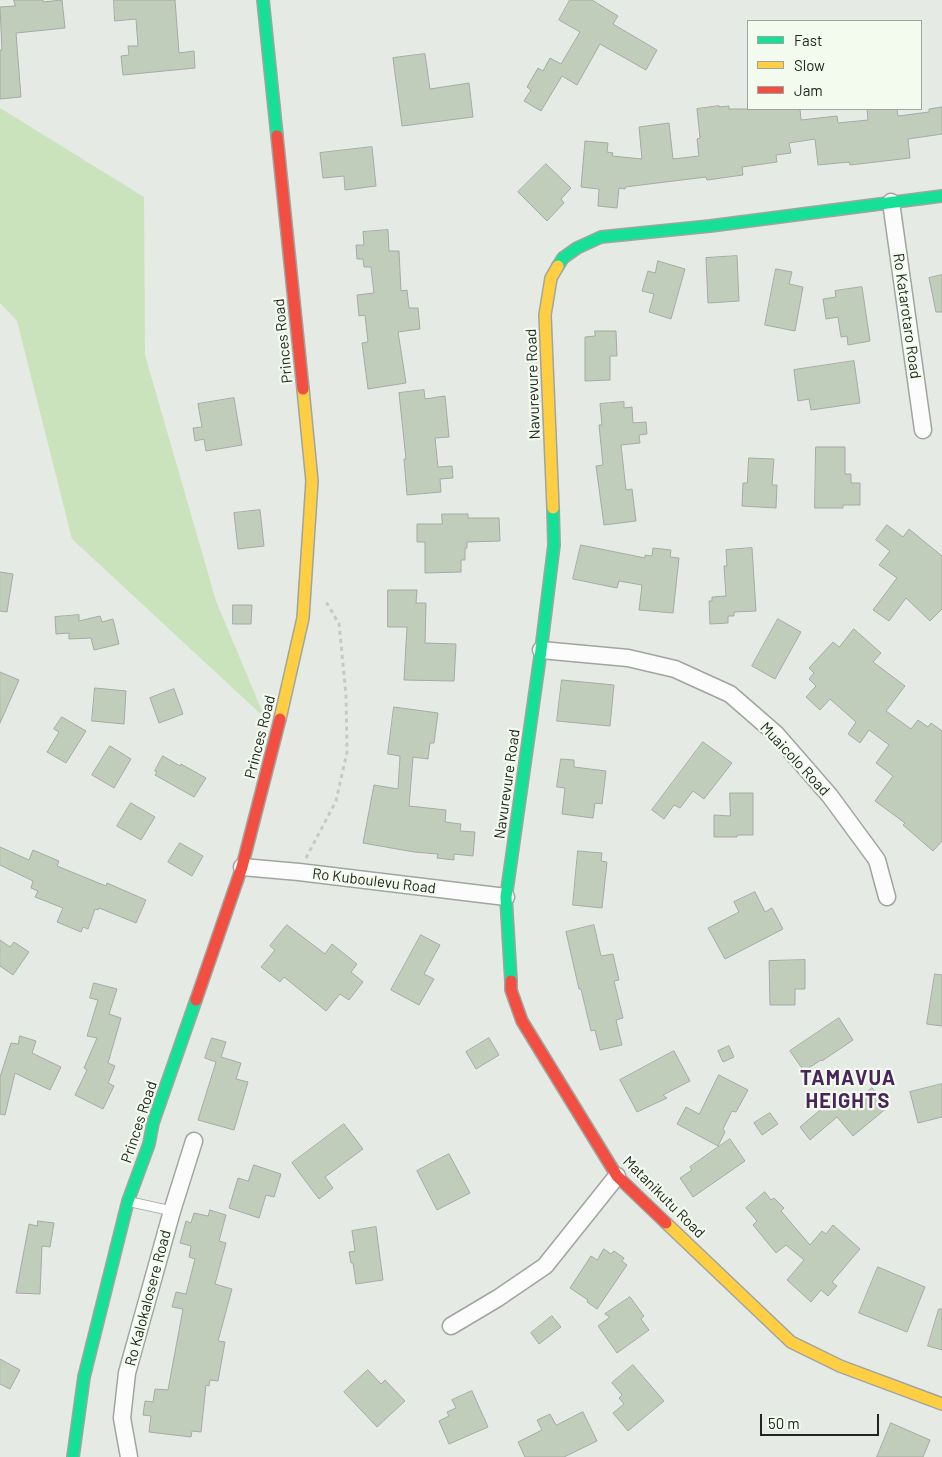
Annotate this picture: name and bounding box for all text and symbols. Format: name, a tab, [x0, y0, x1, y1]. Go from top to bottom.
legend	[747, 20, 922, 110]
text: Fast	[794, 31, 822, 49]
text: Slow	[794, 56, 825, 74]
text: Jam	[794, 81, 823, 99]
street label: Ro Katarotaro Road	[889, 252, 925, 380]
street label: Princes Road	[270, 298, 296, 384]
street label: Navurevure Road	[522, 328, 544, 440]
street label: Princes Road	[241, 694, 279, 780]
street label: Muaicolo Road	[756, 718, 834, 800]
street label: Navurevure Road	[490, 728, 524, 840]
street label: Ro Kuboulevu Road	[311, 864, 437, 898]
district label: TAMAVUA HEIGHTS	[799, 1066, 897, 1113]
street label: Princes Road	[117, 1079, 161, 1165]
street label: Matanikutu Road	[619, 1152, 709, 1242]
street label: Ro Kalokalosere Road	[121, 1228, 175, 1368]
scale bar	[762, 1404, 881, 1436]
text: 50 m	[768, 1414, 800, 1432]

